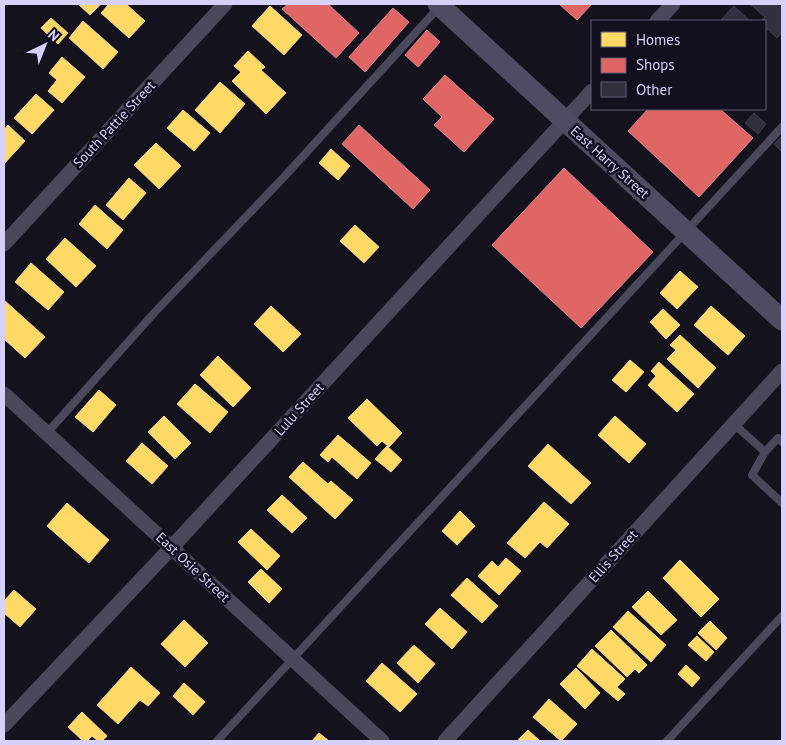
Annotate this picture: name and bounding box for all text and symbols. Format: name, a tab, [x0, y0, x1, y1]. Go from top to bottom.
north arrow	[20, 20, 70, 70]
legend	[591, 20, 766, 110]
text: N	[44, 26, 63, 45]
text: Homes	[636, 30, 680, 49]
text: Shops	[636, 55, 675, 74]
street label: South Pattie Street	[69, 76, 159, 171]
text: Other	[636, 80, 672, 99]
street label: East Harry Street	[567, 122, 653, 202]
street label: Lulu Street	[270, 378, 328, 439]
street label: Ellis Street	[585, 526, 642, 586]
street label: East Osie Street	[152, 528, 234, 606]

